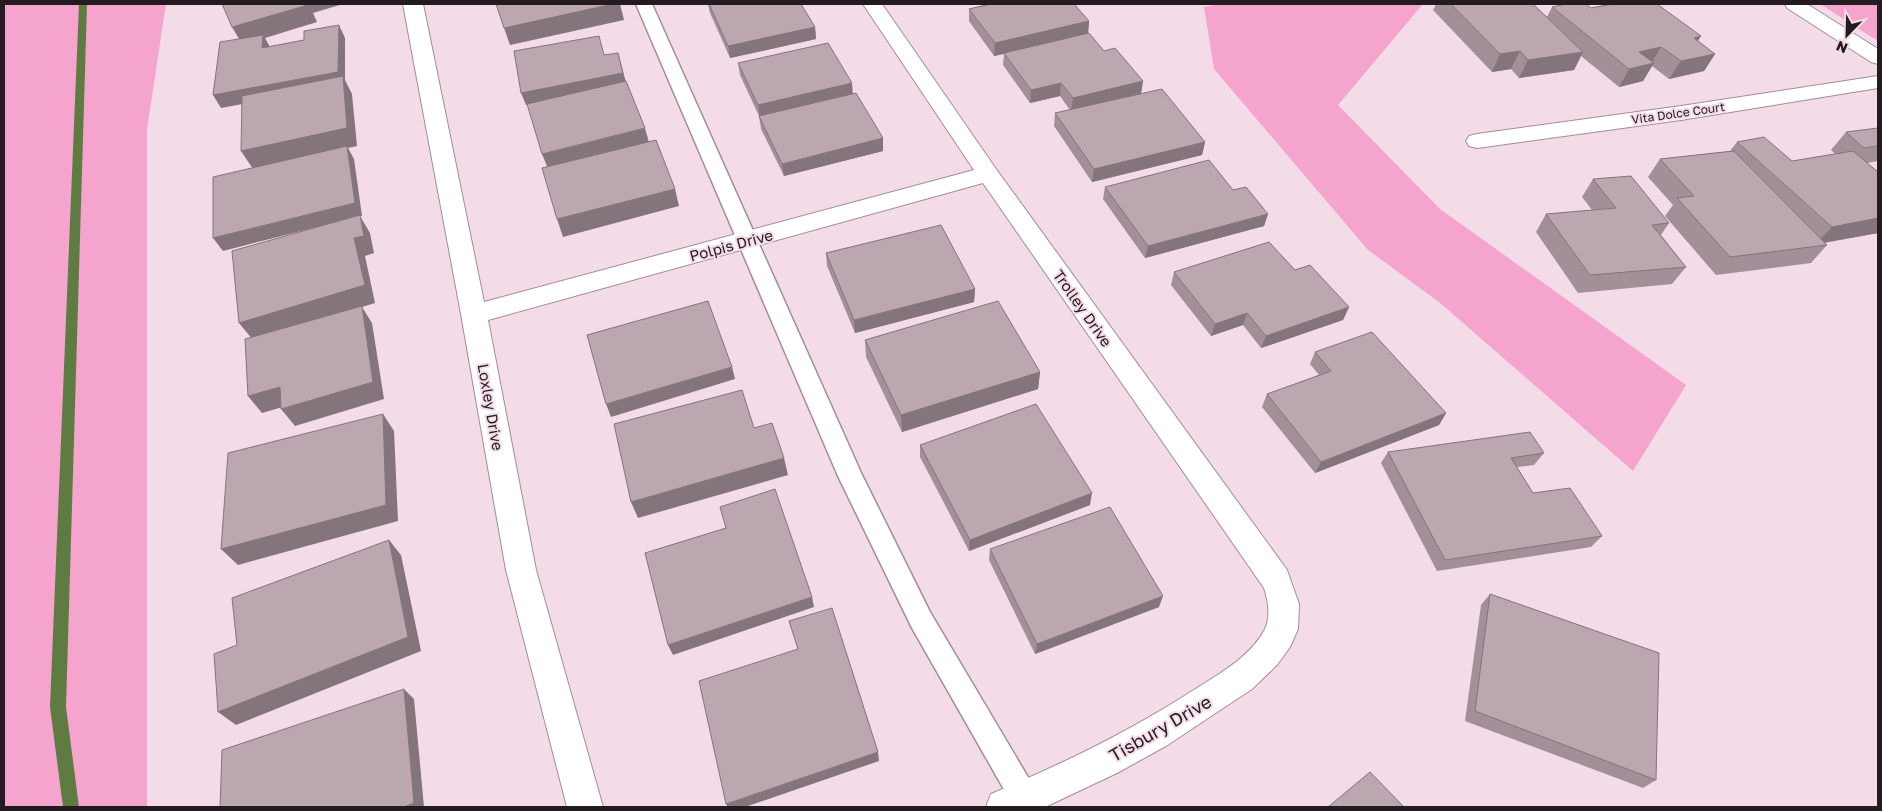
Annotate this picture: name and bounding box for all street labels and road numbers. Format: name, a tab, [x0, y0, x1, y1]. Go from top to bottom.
street label: Vita Dolce Court	[1630, 99, 1726, 127]
street label: Polpis Drive	[687, 225, 775, 265]
street label: Trolley Drive	[1050, 266, 1116, 350]
street label: Loxley Drive	[475, 362, 508, 452]
street label: Tisbury Drive	[1105, 690, 1215, 766]

